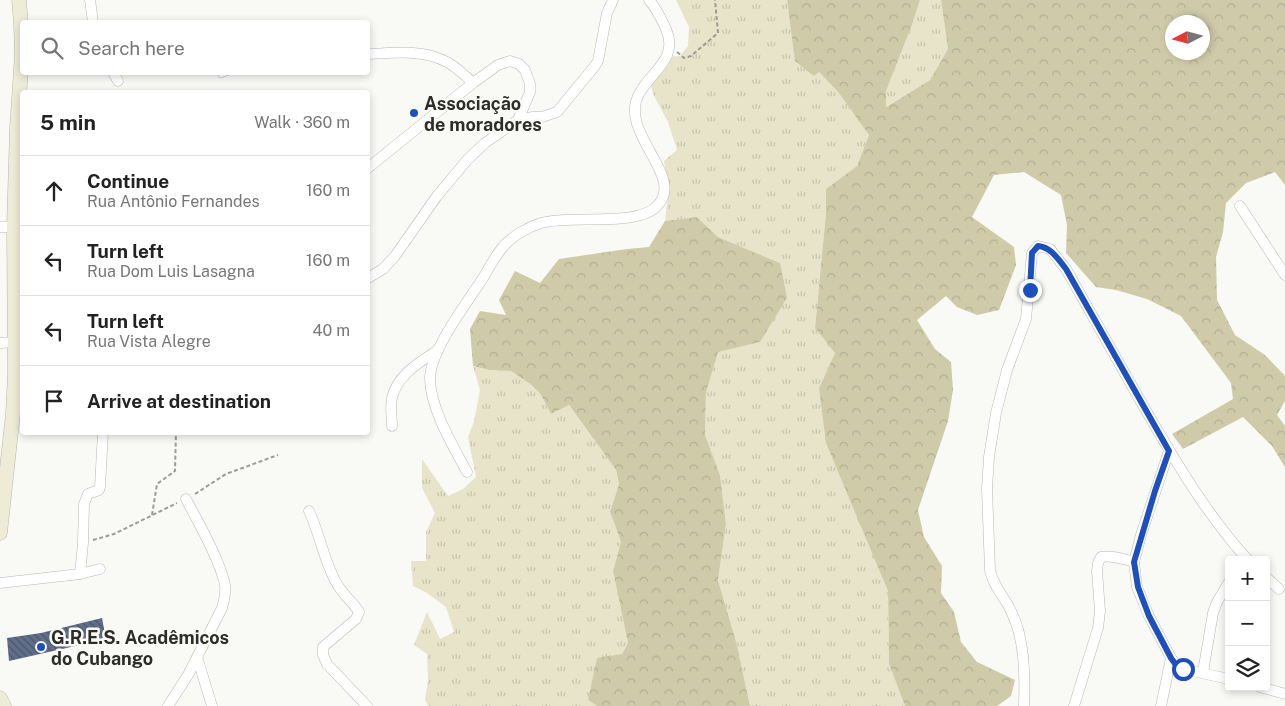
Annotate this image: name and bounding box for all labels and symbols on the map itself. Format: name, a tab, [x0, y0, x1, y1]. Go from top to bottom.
north arrow	[1165, 15, 1210, 60]
place label: Associação de moradores	[424, 93, 542, 135]
marker: Associação de moradores	[408, 107, 420, 119]
route end	[1019, 279, 1042, 302]
place label: G.R.E.S. Acadêmicos do Cubango	[51, 627, 229, 669]
marker: G.R.E.S. Acadêmicos do Cubango	[35, 641, 47, 653]
route start	[1172, 658, 1195, 681]

